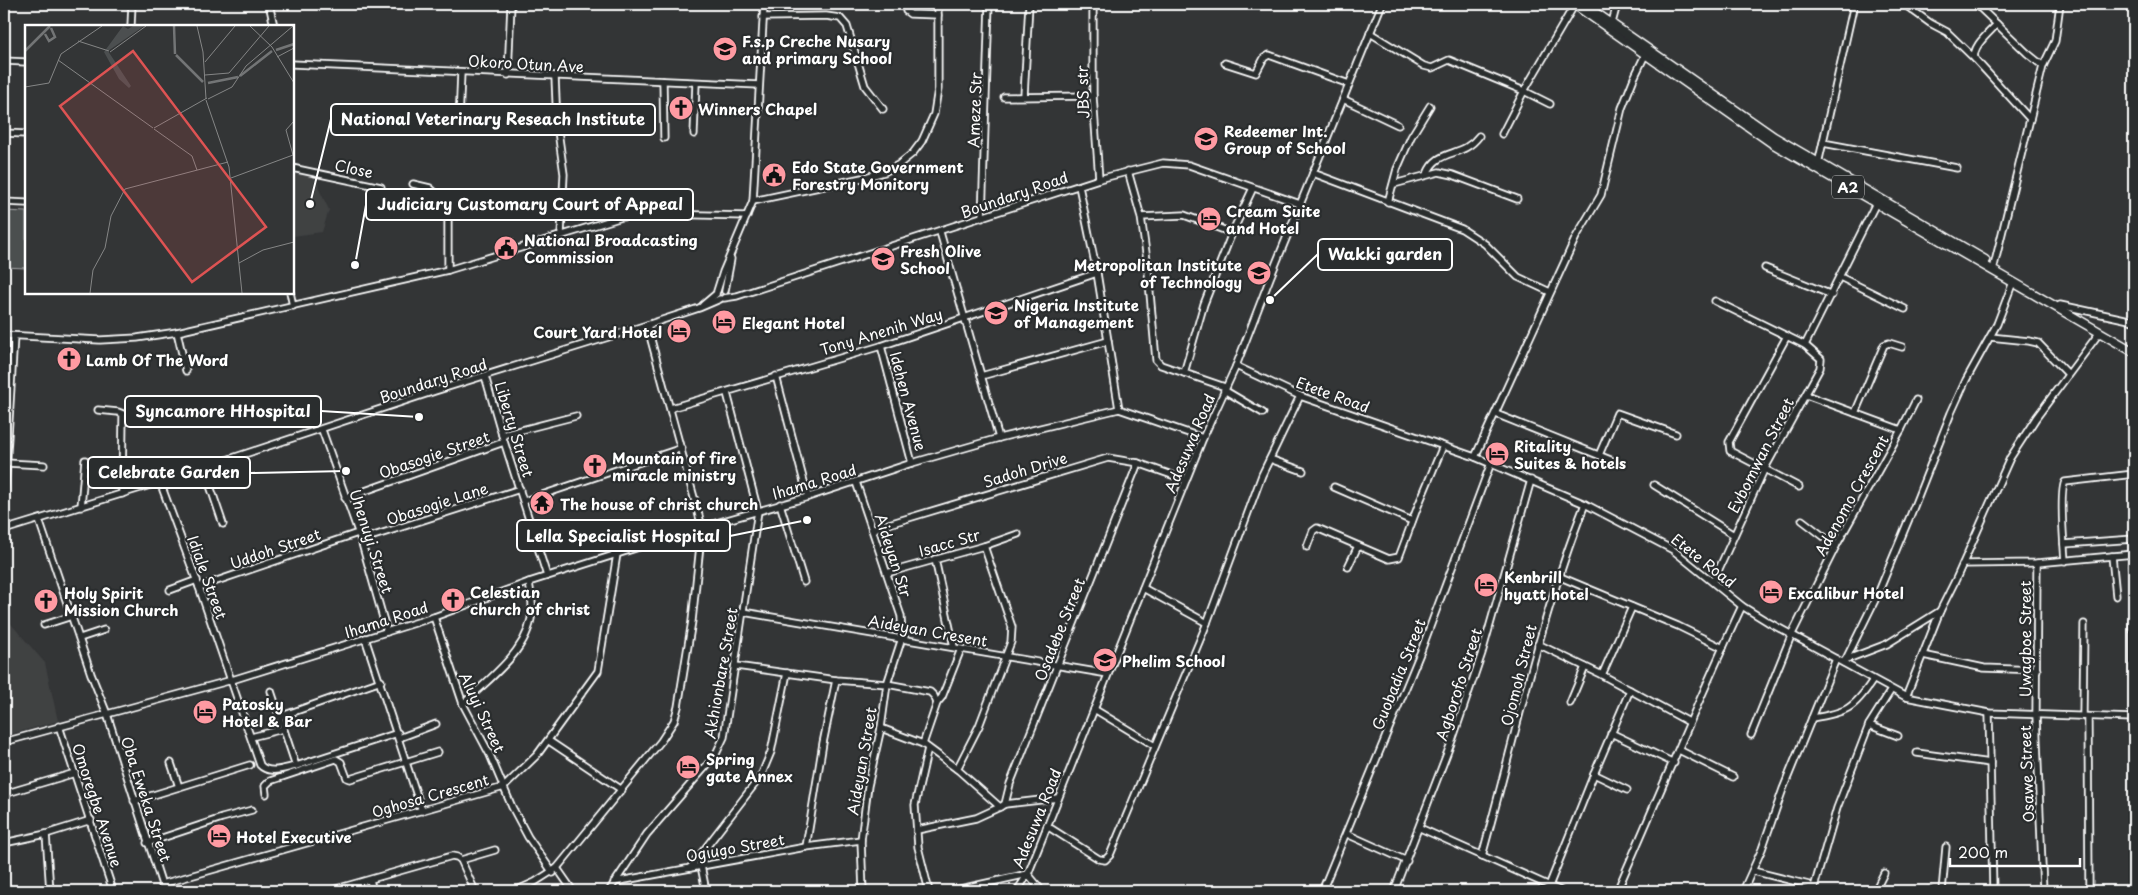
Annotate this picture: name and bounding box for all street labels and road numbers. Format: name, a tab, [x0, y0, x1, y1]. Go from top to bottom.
street label: Okoro Otun Ave	[468, 48, 584, 78]
street label: JBS str	[1070, 65, 1094, 119]
street label: Ameze Str	[961, 72, 987, 148]
street label: Close	[333, 153, 375, 183]
street label: Boundary Road	[957, 165, 1071, 223]
road number: A2	[1832, 176, 1864, 198]
street label: Tony Anenih Way	[817, 301, 945, 361]
street label: Idehen Avenue	[885, 349, 933, 453]
street label: Boundary Road	[376, 352, 490, 408]
street label: Etete Road	[1293, 370, 1373, 418]
street label: Liberty Street	[489, 378, 541, 480]
street label: Adesuwa Road	[1158, 390, 1220, 496]
street label: Evbomwan Street	[1721, 393, 1799, 517]
street label: Obasogie Street	[376, 424, 492, 484]
street label: Adenomo Crescent	[1808, 430, 1894, 560]
street label: Sadoh Drive	[980, 445, 1070, 493]
street label: Ihama Road	[769, 457, 859, 505]
street label: Obasogie Lane	[383, 476, 491, 530]
street label: Uhenuyi Street	[344, 486, 400, 596]
street label: Aideyan Str	[870, 510, 918, 600]
street label: Uddoh Street	[227, 522, 323, 574]
street label: Isacc Str	[916, 522, 983, 562]
street label: Etete Road	[1667, 527, 1741, 593]
street label: Idiale Street	[182, 532, 234, 622]
street label: Osadebe Street	[1028, 574, 1090, 684]
street label: Uwagboe Street	[2013, 581, 2036, 697]
street label: Ihama Road	[341, 595, 431, 643]
street label: Akhionbare Street	[697, 606, 743, 740]
street label: Aideyan Cresent	[866, 608, 990, 652]
street label: Guobadia Street	[1365, 615, 1431, 733]
street label: Ojomoh Street	[1494, 622, 1542, 728]
street label: Agborofo Street	[1429, 625, 1487, 743]
street label: Aluyi Street	[454, 668, 512, 756]
street label: Aideyan Street	[840, 705, 882, 817]
street label: Osawe Street	[2013, 725, 2039, 823]
street label: Oba Eweka Street	[116, 733, 178, 865]
street label: Omoregbe Avenue	[67, 740, 129, 870]
street label: Adesuwa Road	[1006, 765, 1066, 871]
street label: Oghosa Crescent	[369, 767, 491, 823]
street label: Ogiugo Street	[684, 827, 786, 867]

